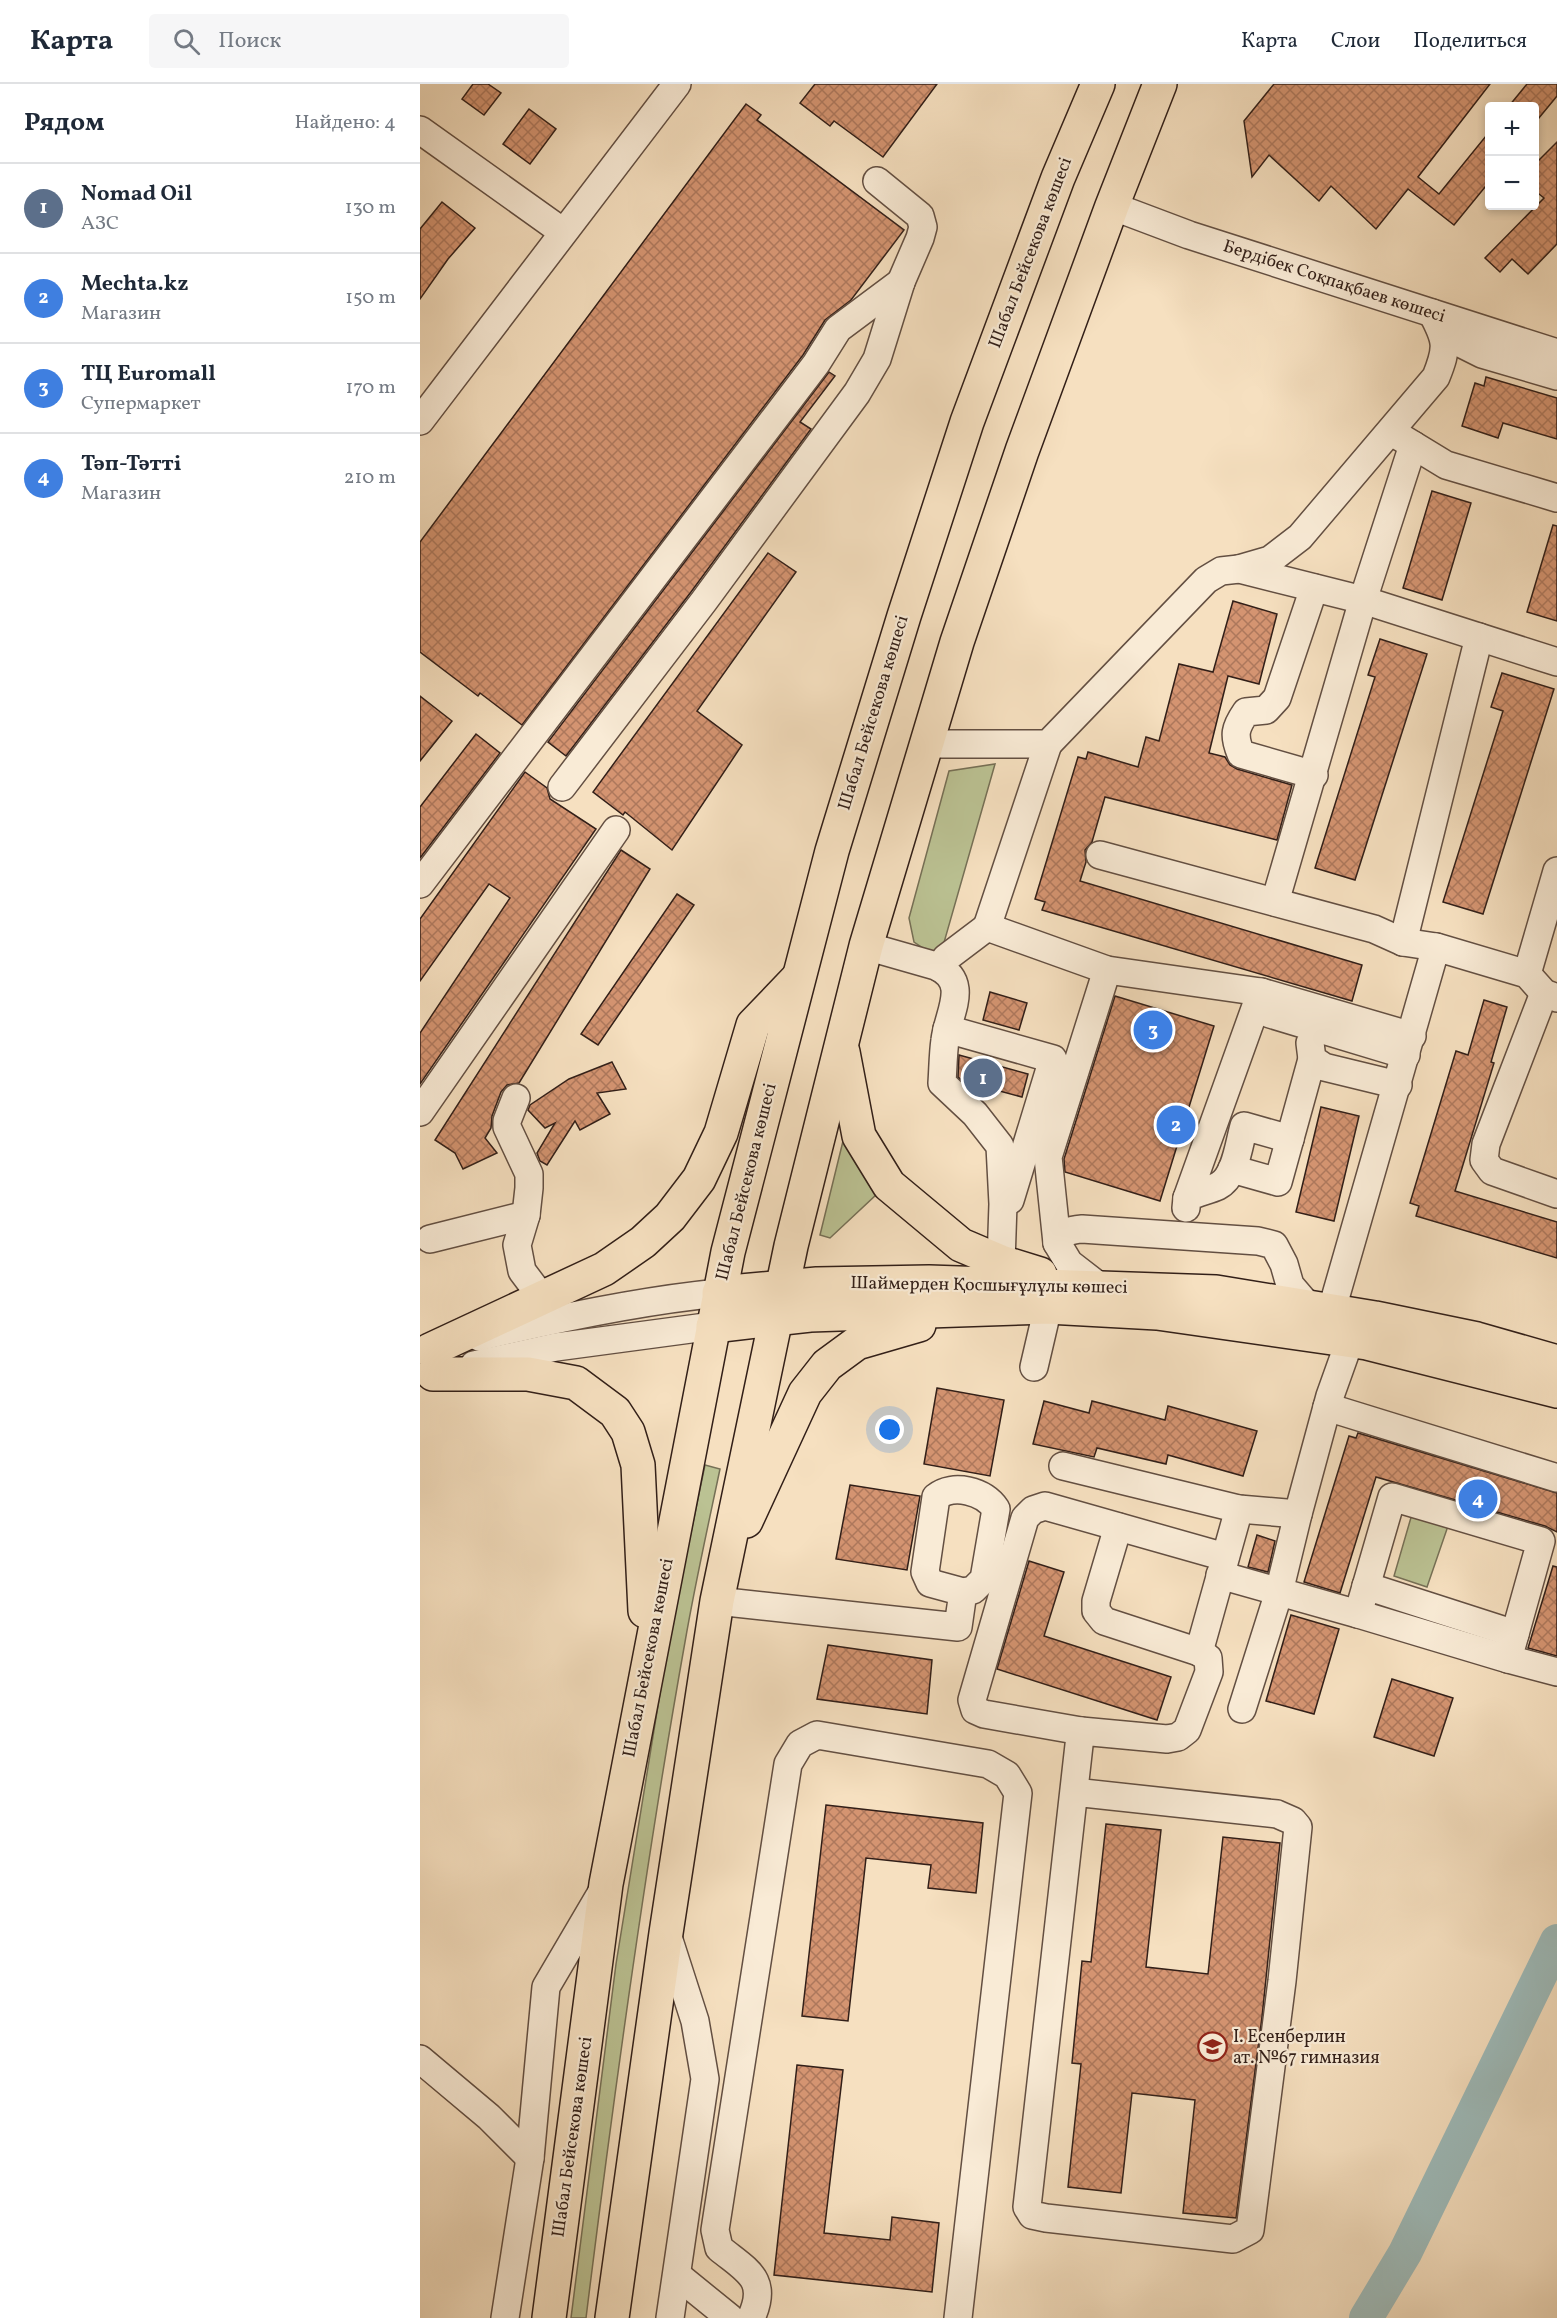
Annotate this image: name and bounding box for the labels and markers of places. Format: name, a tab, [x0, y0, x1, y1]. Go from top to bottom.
pin: 3	[1134, 1008, 1172, 1052]
pin: 1	[964, 1056, 1002, 1100]
pin: 2	[1156, 1102, 1196, 1148]
pin: 4	[1458, 1476, 1498, 1522]
place label: І. Есенберлин ат. №67 гимназия	[1233, 2025, 1380, 2071]
school or university icon: І. Есенберлин ат. №67 гимназия	[1196, 2031, 1228, 2063]

